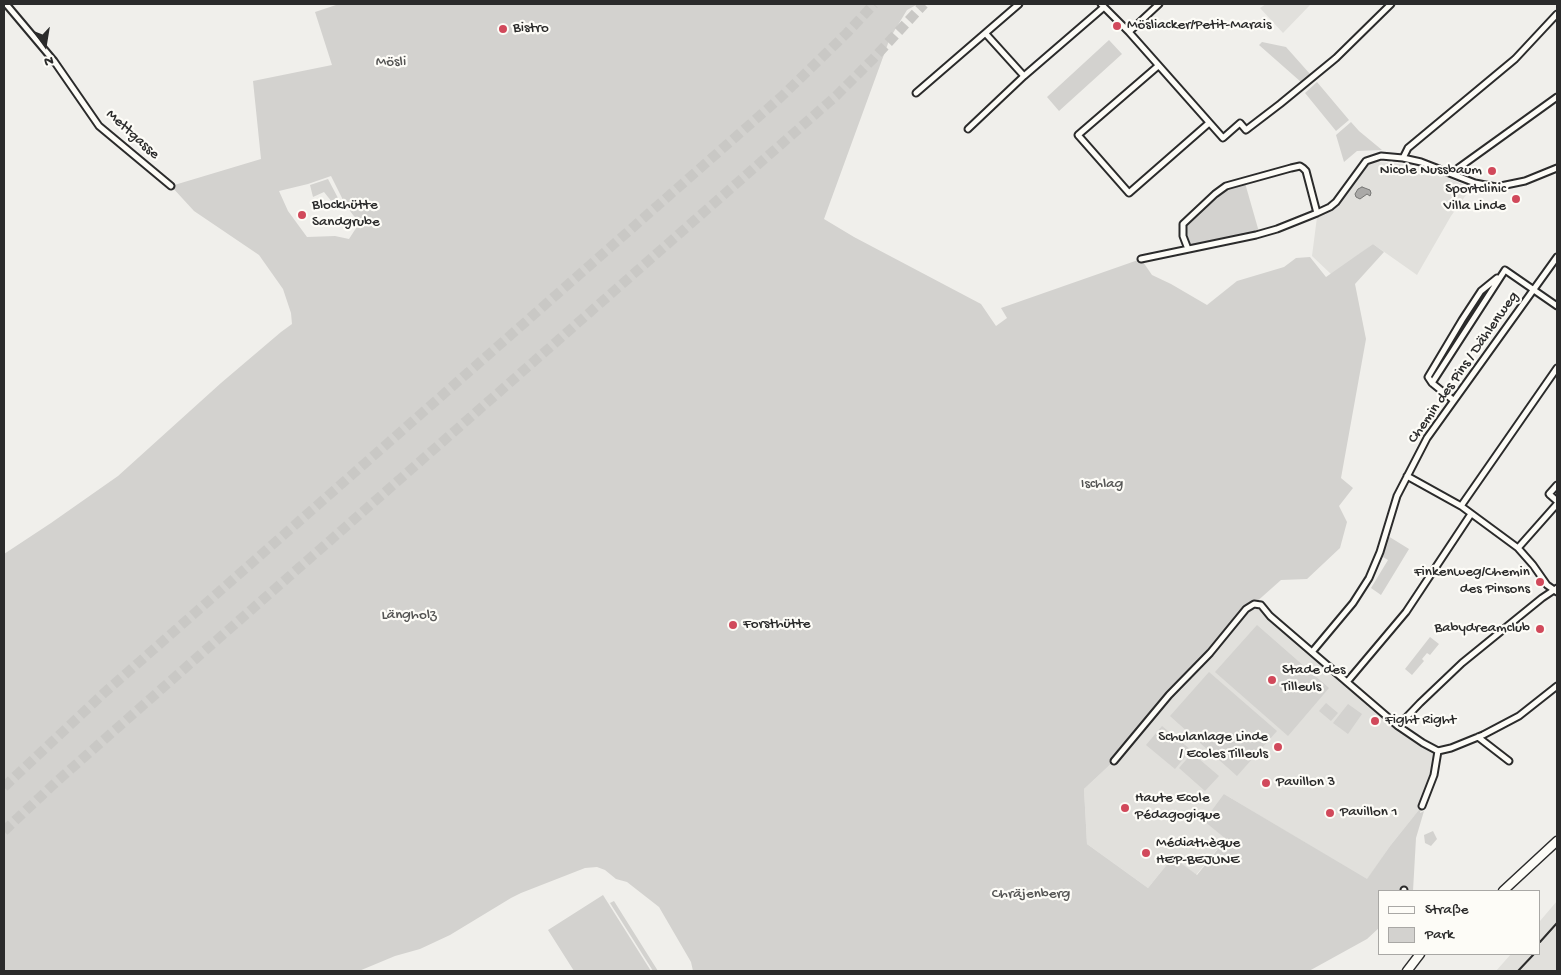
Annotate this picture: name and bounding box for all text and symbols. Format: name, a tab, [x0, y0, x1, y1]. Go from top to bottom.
place label: Mösliacker/Petit-Marais	[1127, 17, 1271, 35]
north arrow	[20, 20, 70, 70]
place label: Bistro	[513, 20, 549, 38]
marker: Mösliacker/Petit-Marais	[1111, 20, 1123, 32]
marker: Bistro	[497, 23, 509, 35]
text: N	[42, 51, 55, 69]
park label: Mösli	[376, 54, 406, 72]
street label: Mettgasse	[101, 106, 163, 164]
place label: Nicole Nussbaum	[1380, 162, 1482, 180]
marker: Nicole Nussbaum	[1486, 165, 1498, 177]
place label: Sportclinic Villa Linde	[1444, 181, 1506, 216]
marker: Sportclinic Villa Linde	[1510, 193, 1522, 205]
place label: Blockhütte Sandgrube	[312, 197, 380, 232]
marker: Blockhütte Sandgrube	[296, 209, 308, 221]
street label: Chemin des Pins / Dählenweg	[1405, 289, 1523, 447]
park label: Ischlag	[1081, 476, 1123, 494]
place label: Finkenweg/Chemin des Pinsons	[1414, 564, 1530, 599]
marker: Finkenweg/Chemin des Pinsons	[1534, 576, 1546, 588]
park label: Längholz	[381, 607, 437, 625]
place label: Forsthütte	[743, 616, 811, 634]
marker: Forsthütte	[727, 619, 739, 631]
place label: Babydreamclub	[1435, 620, 1530, 638]
marker: Babydreamclub	[1534, 623, 1546, 635]
place label: Stade des Tilleuls	[1282, 662, 1346, 697]
marker: Stade des Tilleuls	[1266, 674, 1278, 686]
place label: Fight Right	[1385, 712, 1456, 730]
marker: Fight Right	[1369, 715, 1381, 727]
place label: Schulanlage Linde / Ecoles Tilleuls	[1158, 729, 1268, 764]
marker: Schulanlage Linde / Ecoles Tilleuls	[1272, 741, 1284, 753]
place label: Pavillon 3	[1276, 774, 1335, 792]
marker: Pavillon 3	[1260, 777, 1272, 789]
place label: Haute Ecole Pédagogique	[1135, 790, 1220, 825]
marker: Haute Ecole Pédagogique	[1119, 802, 1131, 814]
place label: Pavillon 1	[1340, 804, 1398, 822]
marker: Pavillon 1	[1324, 807, 1336, 819]
place label: Médiathèque HEP-BEJUNE	[1156, 835, 1240, 870]
marker: Médiathèque HEP-BEJUNE	[1140, 847, 1152, 859]
park label: Chräjenberg	[992, 886, 1070, 904]
legend	[1378, 890, 1541, 955]
text: Straße	[1425, 901, 1469, 919]
text: Park	[1425, 926, 1454, 944]

